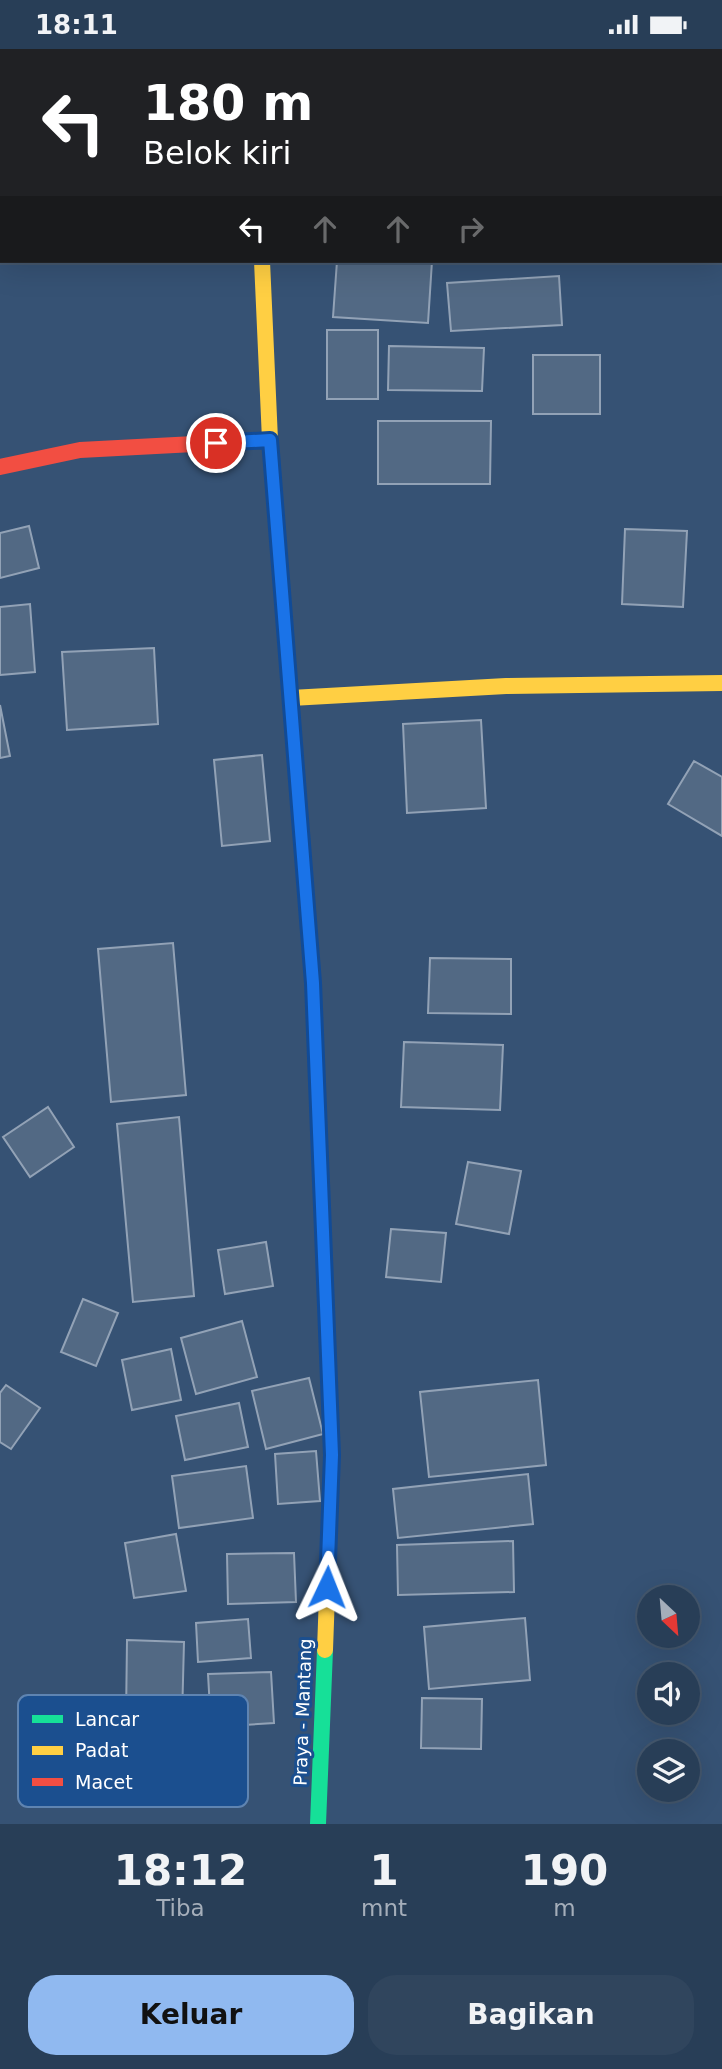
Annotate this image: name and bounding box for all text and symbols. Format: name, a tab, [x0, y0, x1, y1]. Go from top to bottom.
text: 18:11	[35, 10, 118, 40]
text: 180 m	[143, 75, 313, 132]
icon: left	[28, 77, 119, 168]
text: Belok kiri	[143, 134, 291, 172]
icon: left	[233, 210, 271, 248]
icon: ahead	[306, 210, 344, 248]
icon: ahead	[379, 210, 417, 248]
icon: right	[452, 210, 490, 248]
pin	[186, 413, 246, 473]
icon: arrive	[197, 424, 235, 462]
position arrow	[290, 1550, 364, 1624]
north arrow	[637, 1585, 700, 1649]
map controls	[637, 1585, 700, 1802]
street label: Praya - Mantang	[289, 1638, 316, 1786]
button: sound	[637, 1662, 700, 1725]
legend	[18, 1695, 248, 1807]
text: Lancar	[75, 1708, 139, 1730]
text: Padat	[75, 1739, 128, 1761]
button: layers	[637, 1739, 700, 1802]
text: Macet	[75, 1771, 133, 1793]
text: 18:12	[114, 1846, 247, 1895]
text: 1	[369, 1846, 399, 1895]
text: 190	[521, 1846, 608, 1895]
text: Tiba	[156, 1895, 205, 1921]
text: mnt	[361, 1895, 407, 1921]
text: m	[553, 1895, 576, 1921]
button: Keluar	[28, 1975, 354, 2055]
button: Bagikan	[368, 1975, 694, 2055]

